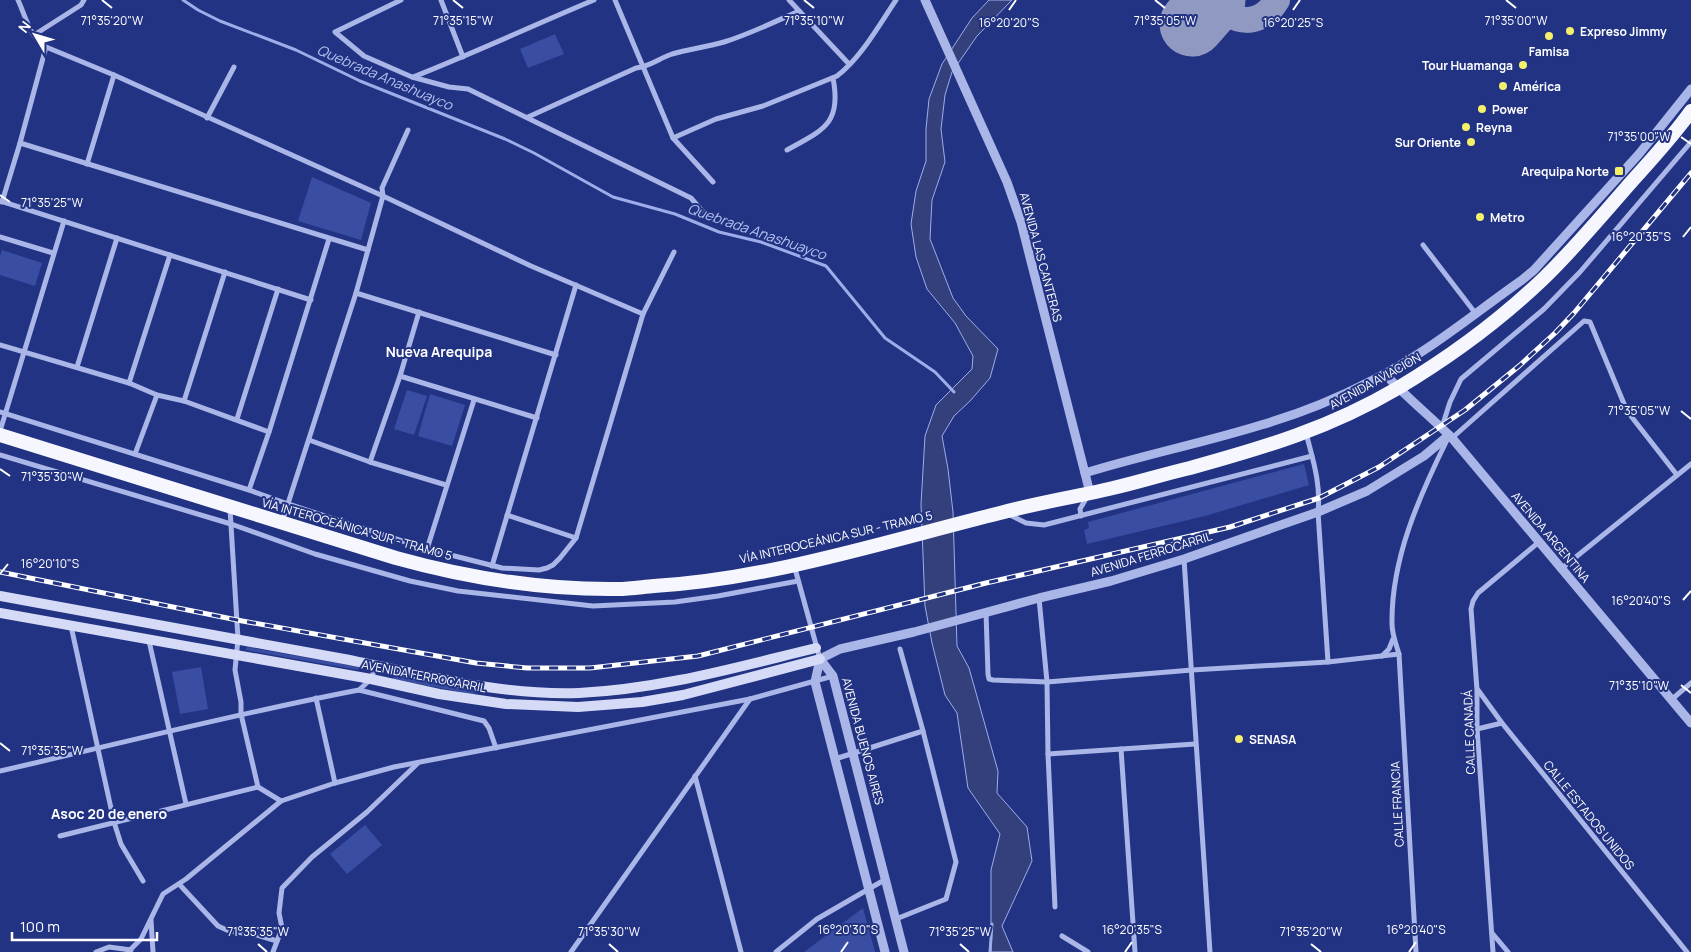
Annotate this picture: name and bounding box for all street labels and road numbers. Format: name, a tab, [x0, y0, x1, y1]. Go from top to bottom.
street label: AVENIDA LAS CANTERAS	[1016, 190, 1066, 324]
street label: AVENIDA AVIACIÓN	[1326, 349, 1424, 413]
street label: AVENIDA ARGENTINA	[1508, 488, 1594, 586]
street label: VÍA INTEROCEÁNICA SUR - TRAMO 5	[260, 494, 454, 564]
street label: VÍA INTEROCEÁNICA SUR - TRAMO 5	[738, 507, 934, 567]
street label: AVENIDA FERROCARRIL	[1088, 527, 1214, 581]
street label: AVENIDA FERROCARRIL	[360, 656, 488, 696]
street label: AVENIDA BUENOS AIRES	[838, 676, 888, 806]
street label: CALLE CANADÁ	[1459, 689, 1479, 775]
street label: CALLE ESTADOS UNIDOS	[1540, 757, 1638, 873]
street label: CALLE FRANCIA	[1386, 760, 1408, 847]

